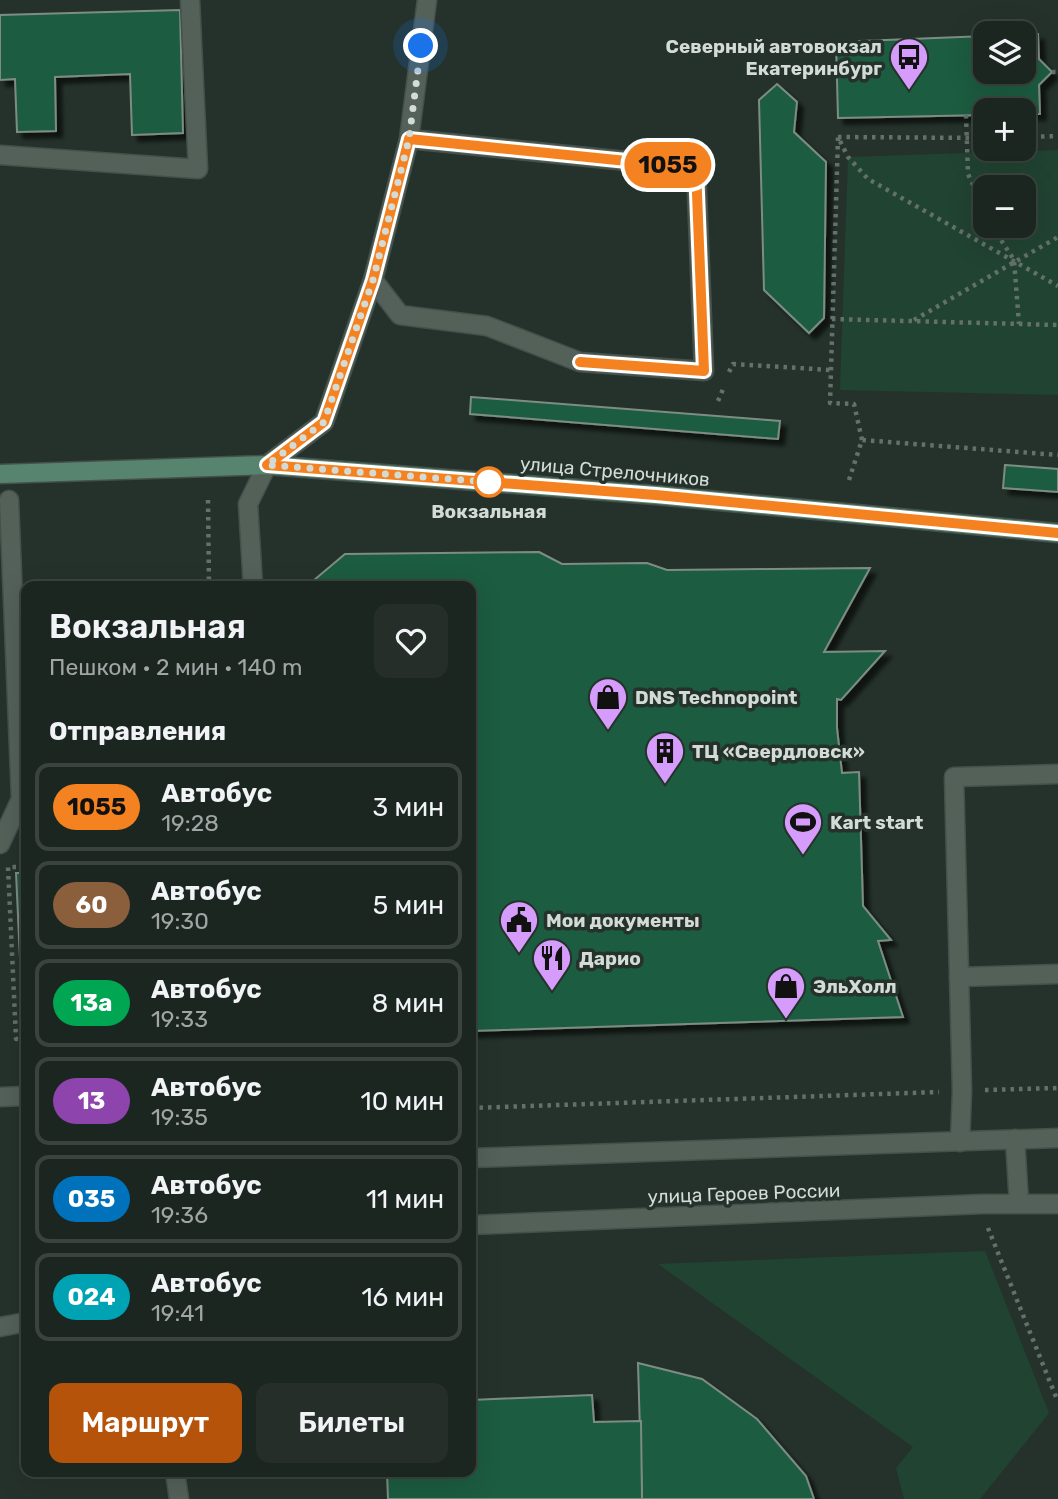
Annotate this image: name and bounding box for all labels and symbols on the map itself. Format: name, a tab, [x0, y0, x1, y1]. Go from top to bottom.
your location	[403, 28, 438, 63]
place label: Северный автовокзал Екатеринбург	[666, 35, 882, 80]
bus stop icon: Северный автовокзал Екатеринбург	[888, 36, 930, 91]
line badge: 1055	[619, 142, 717, 188]
street label: улица Стрелочников	[519, 452, 711, 491]
marker: Вокзальная	[474, 467, 504, 497]
place label: Вокзальная	[431, 500, 547, 523]
shop icon: DNS Technopoint	[587, 676, 629, 731]
place label: DNS Technopoint	[635, 686, 798, 709]
building icon: ТЦ «Свердловск»	[644, 730, 686, 785]
place label: ТЦ «Свердловск»	[692, 740, 865, 763]
sports icon: Kart start	[782, 801, 824, 856]
place label: Kart start	[830, 811, 923, 834]
public building icon: Мои документы	[498, 899, 540, 954]
place label: Мои документы	[546, 909, 700, 932]
restaurant icon: Дарио	[531, 937, 573, 992]
place label: Дарио	[579, 947, 641, 970]
shop icon: ЭльХолл	[765, 965, 807, 1020]
place label: ЭльХолл	[813, 975, 897, 998]
street label: улица Героев России	[647, 1179, 841, 1208]

